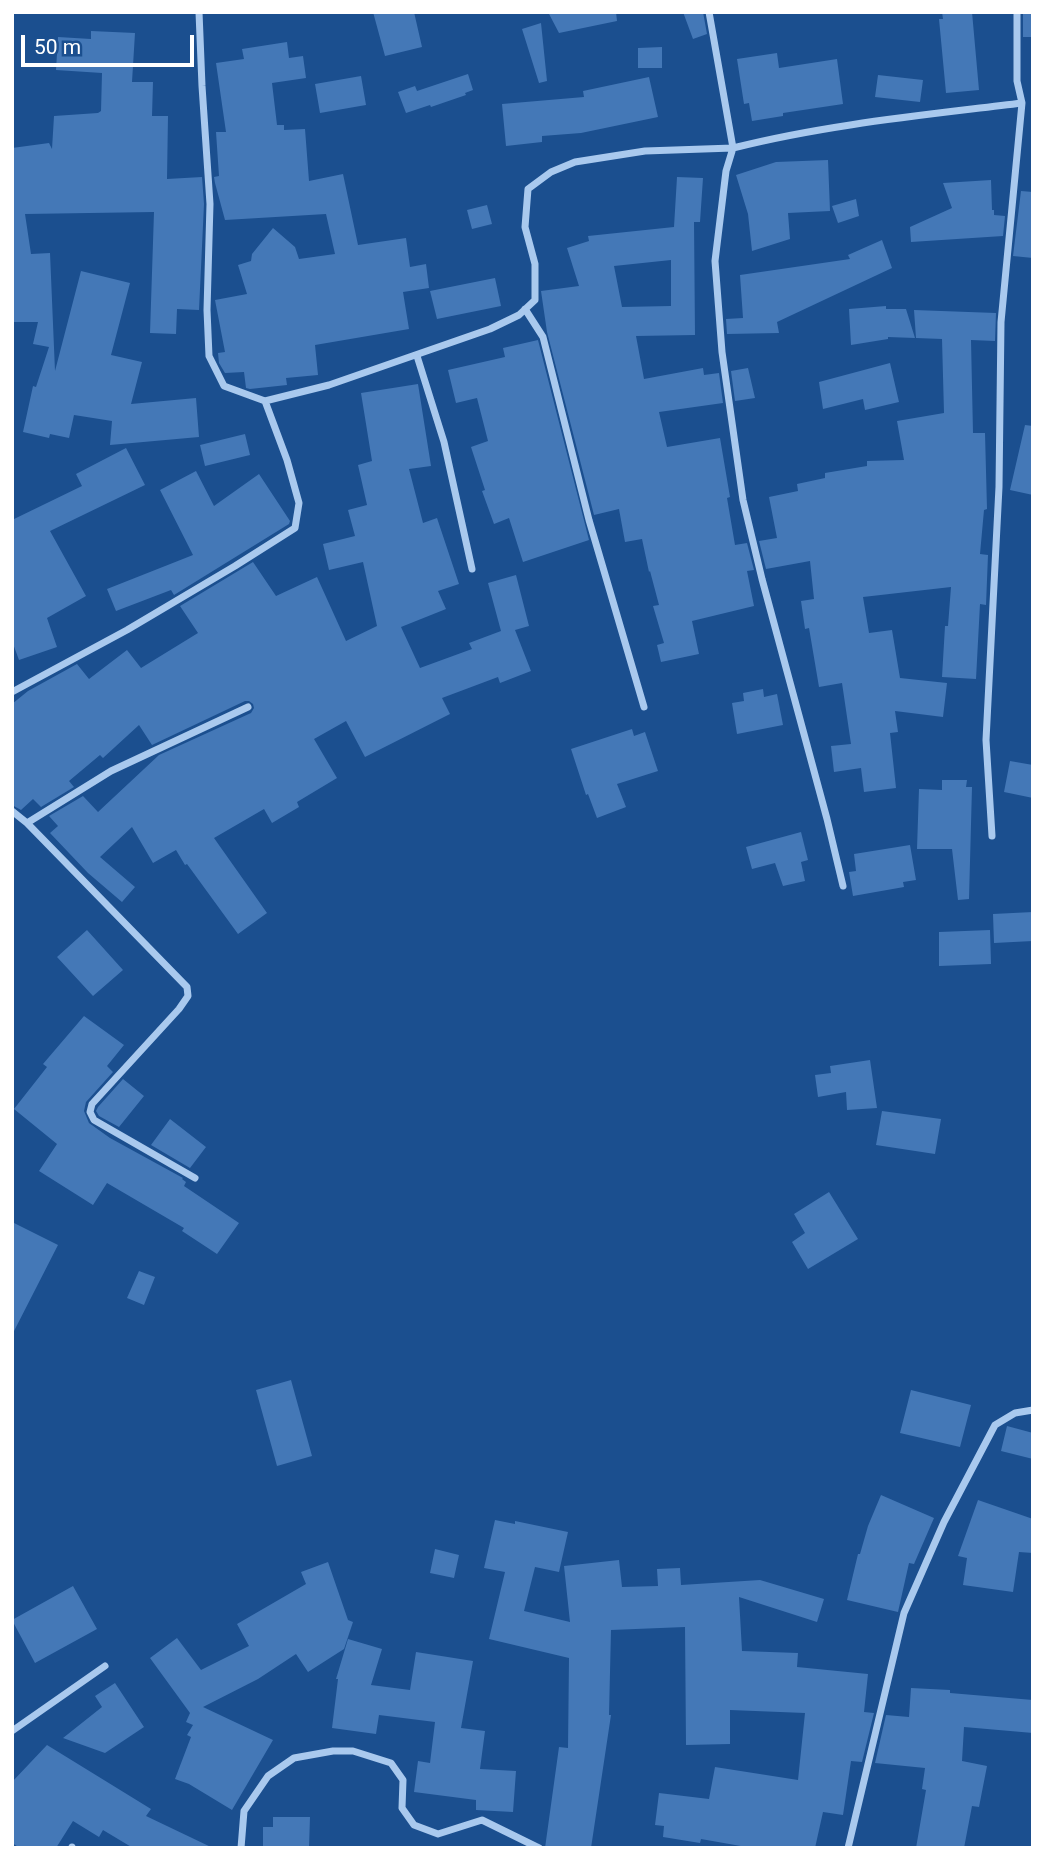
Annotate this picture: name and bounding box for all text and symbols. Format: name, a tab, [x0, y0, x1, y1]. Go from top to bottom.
scale bar	[24, 21, 198, 65]
text: 50 m	[34, 35, 81, 59]

